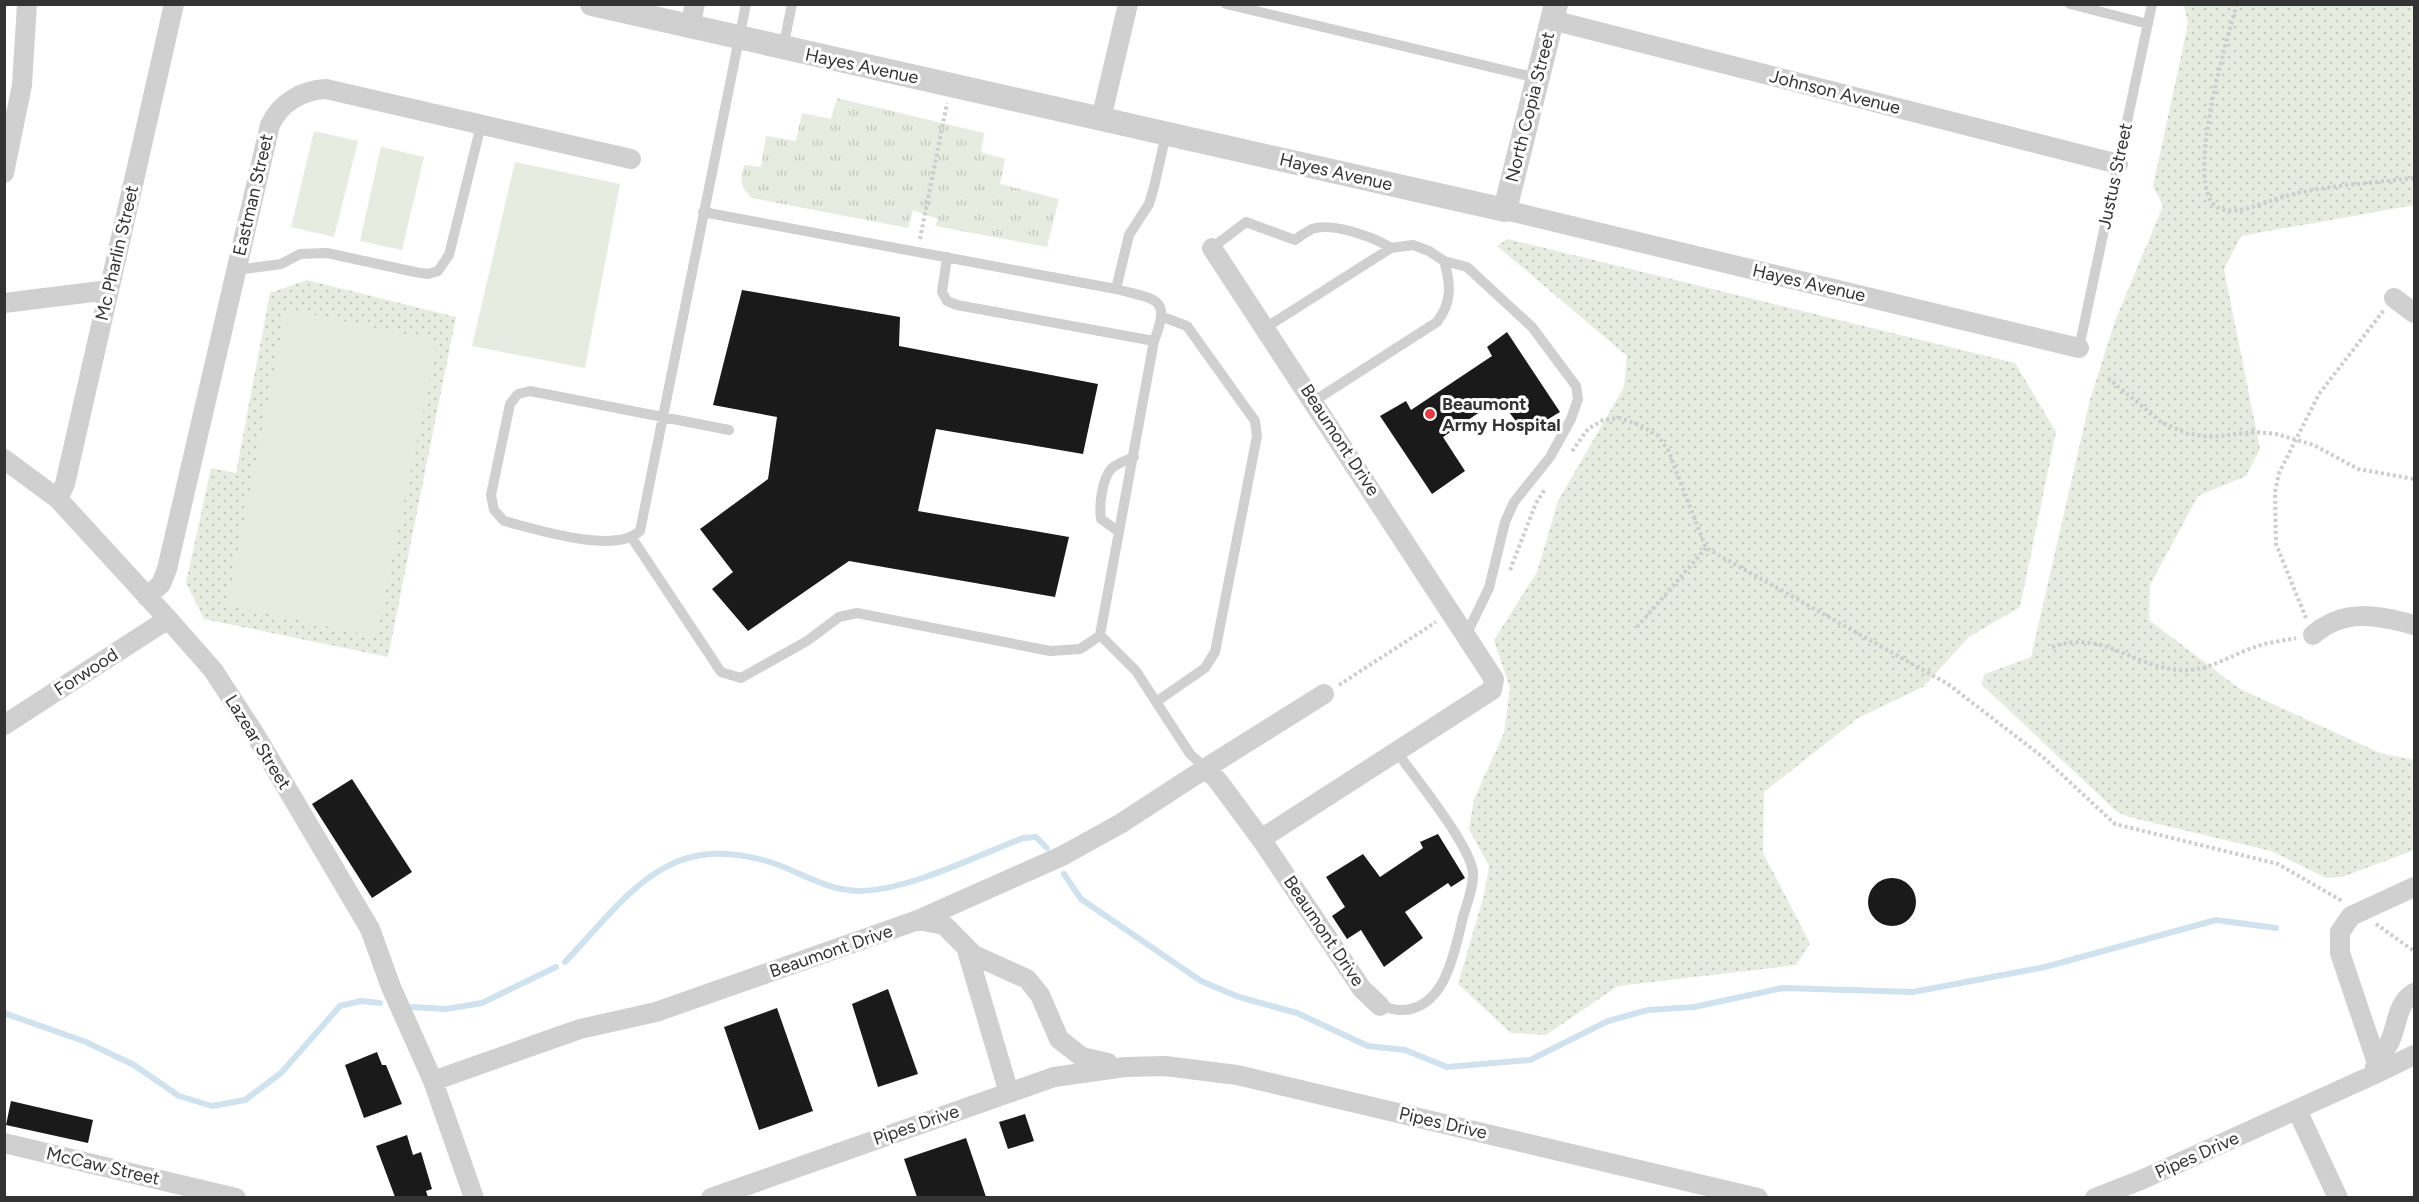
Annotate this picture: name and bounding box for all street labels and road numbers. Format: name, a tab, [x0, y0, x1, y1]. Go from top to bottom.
street label: North Copia Street	[1501, 29, 1559, 184]
street label: Hayes Avenue	[803, 43, 921, 89]
street label: Johnson Avenue	[1767, 65, 1903, 119]
street label: Justus Street	[2093, 121, 2137, 231]
street label: Eastman Street	[228, 132, 278, 258]
street label: Hayes Avenue	[1277, 148, 1395, 196]
street label: Mc Pharlin Street	[91, 183, 143, 323]
street label: Hayes Avenue	[1750, 259, 1868, 307]
street label: Beaumont Drive	[1296, 380, 1384, 500]
street label: Forwood	[50, 643, 122, 701]
street label: Lazear Street	[220, 691, 296, 793]
street label: Beaumont Drive	[1279, 871, 1369, 991]
street label: Beaumont Drive	[767, 920, 896, 982]
street label: Pipes Drive	[870, 1100, 962, 1150]
street label: Pipes Drive	[1397, 1102, 1489, 1144]
street label: Pipes Drive	[2152, 1127, 2243, 1183]
street label: McCaw Street	[44, 1142, 162, 1190]

